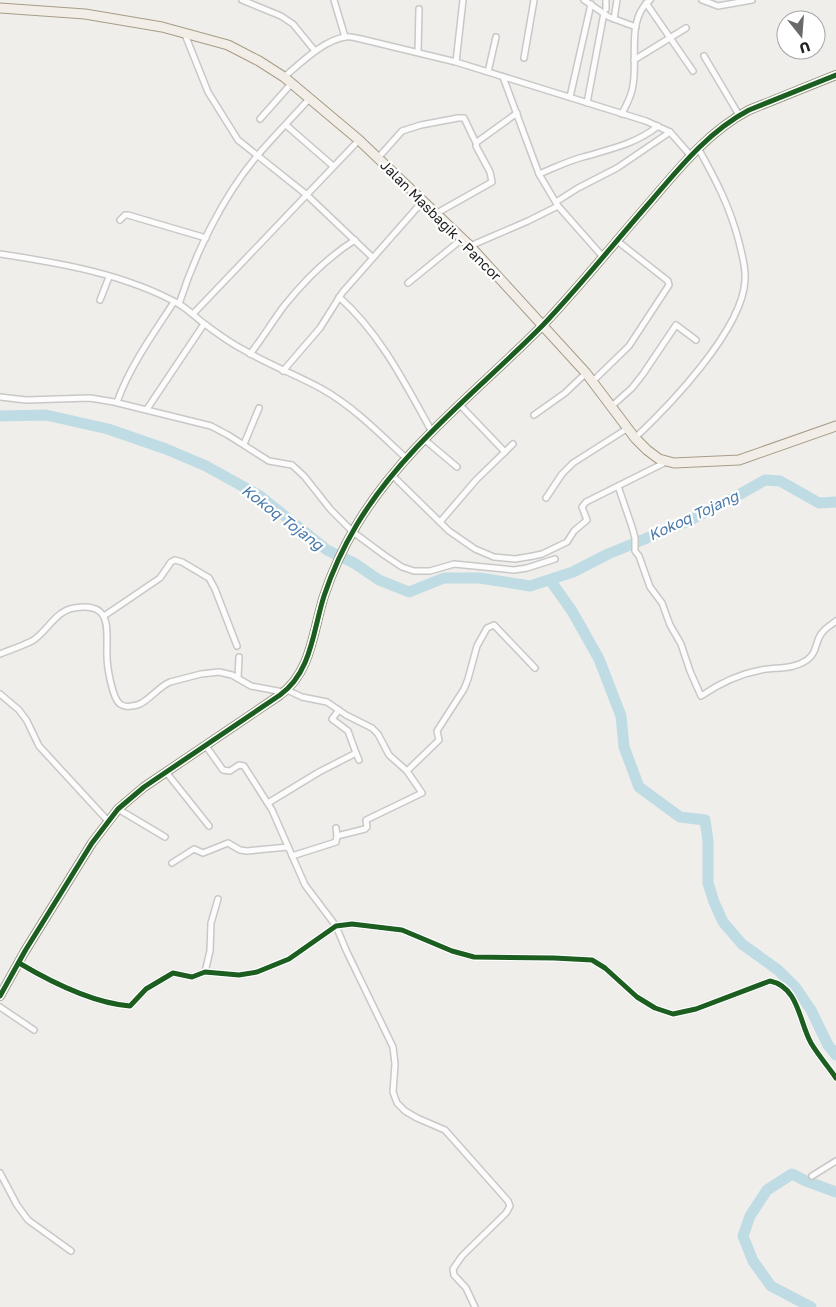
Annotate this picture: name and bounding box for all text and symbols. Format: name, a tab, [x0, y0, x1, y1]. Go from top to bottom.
north arrow	[776, 10, 826, 60]
text: U	[798, 38, 812, 58]
street label: Jalan Masbagik - Pancor	[377, 156, 505, 284]
water label: Kokoq Tojang	[238, 481, 329, 555]
water label: Kokoq Tojang	[645, 486, 743, 545]

